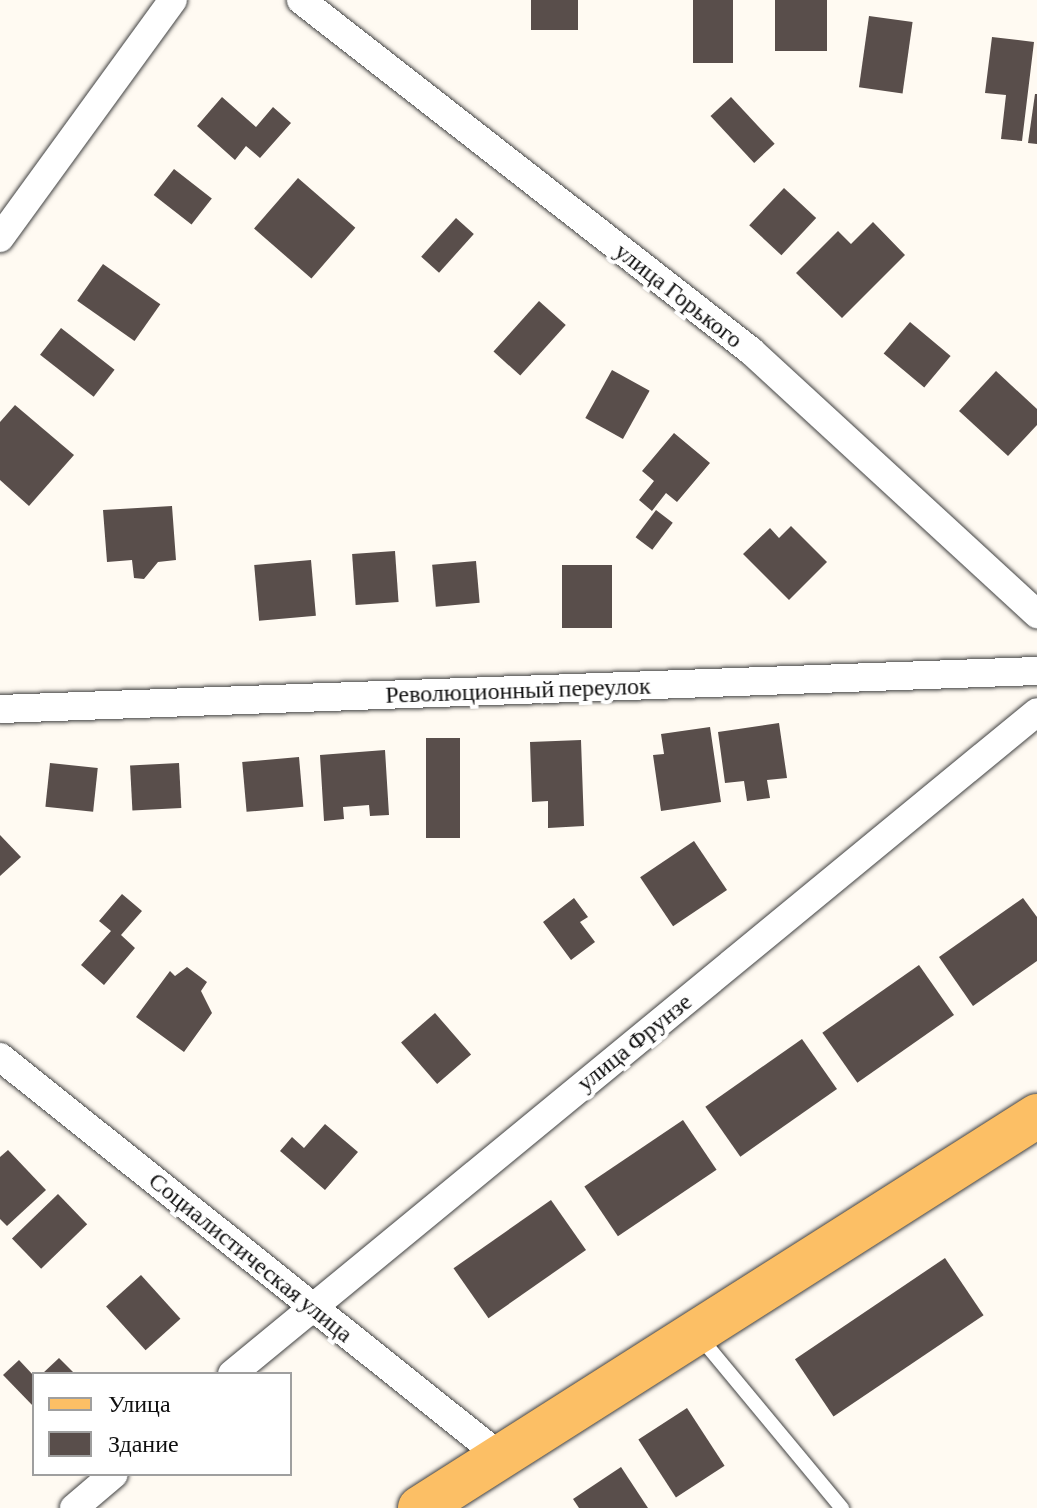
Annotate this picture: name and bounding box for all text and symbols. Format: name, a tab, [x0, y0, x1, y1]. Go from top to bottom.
street label: улица Горького	[609, 236, 749, 354]
street label: Революционный переулок	[385, 671, 651, 709]
street label: улица Фрунзе	[571, 987, 697, 1097]
street label: Социалистическая улица	[143, 1166, 359, 1348]
legend	[32, 1372, 292, 1476]
text: Улица	[108, 1390, 171, 1417]
text: Здание	[108, 1430, 179, 1457]

